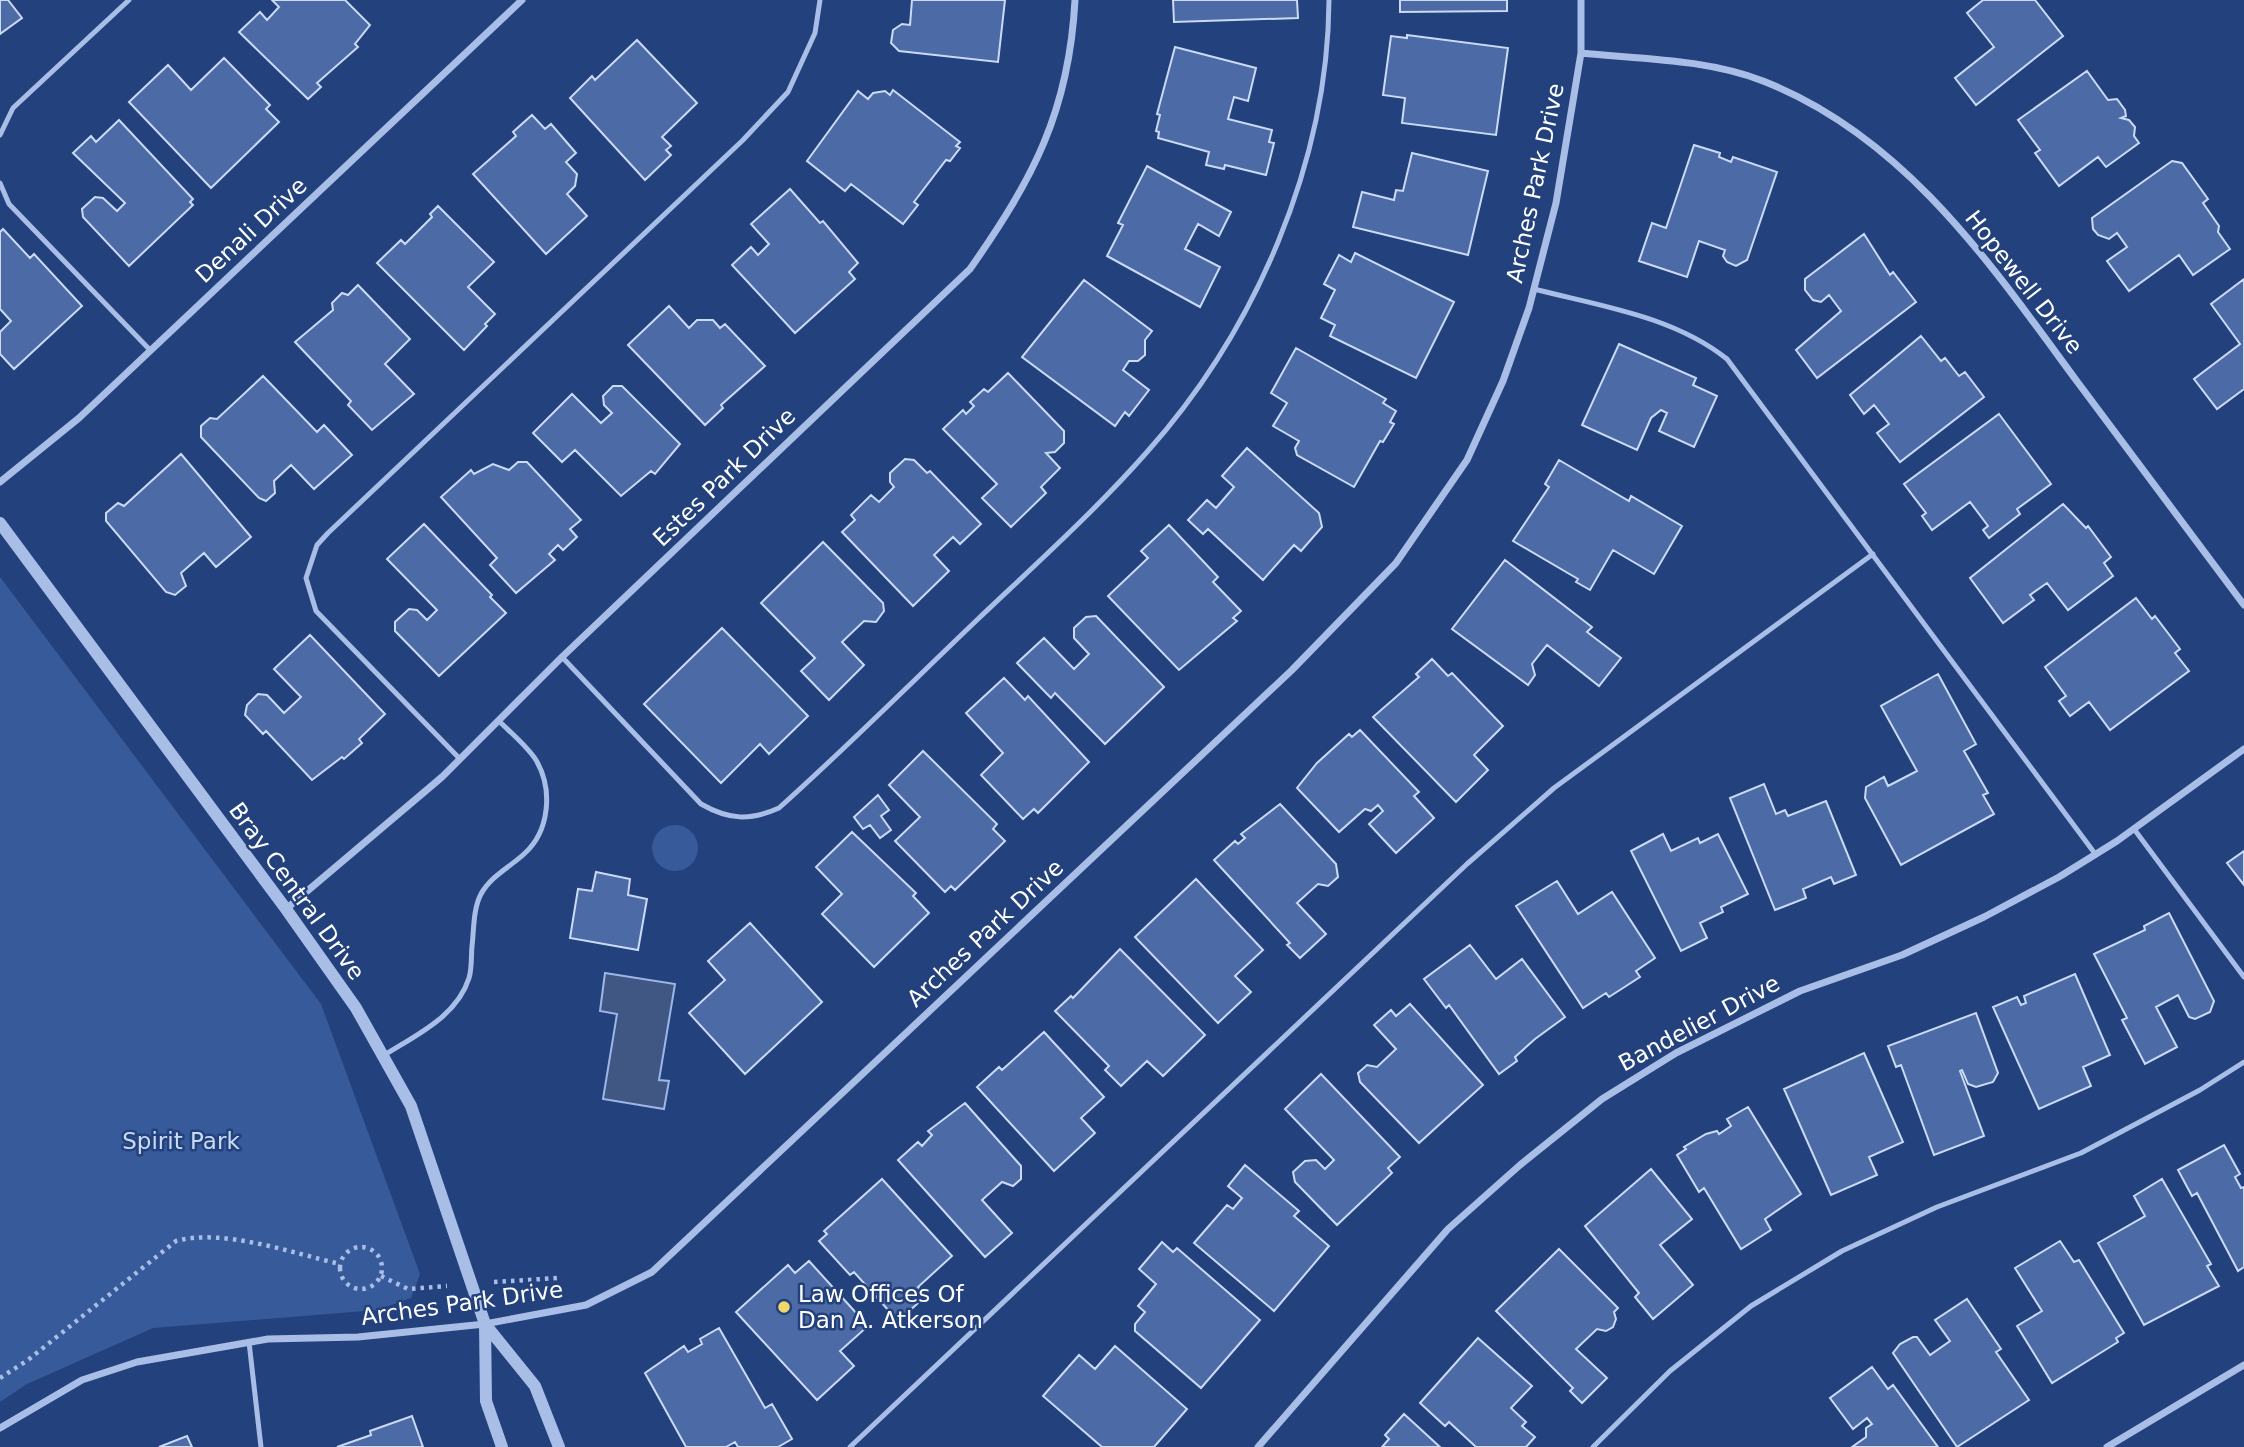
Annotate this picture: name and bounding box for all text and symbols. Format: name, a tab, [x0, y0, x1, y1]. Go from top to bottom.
street label: Arches Park Drive	[1501, 81, 1569, 285]
street label: Denali Drive	[190, 172, 312, 288]
street label: Hopewell Drive	[1960, 205, 2088, 359]
street label: Estes Park Drive	[648, 403, 800, 551]
street label: Bray Central Drive	[224, 797, 370, 985]
street label: Arches Park Drive	[902, 854, 1068, 1012]
street label: Bandelier Drive	[1614, 970, 1784, 1076]
park label: Spirit Park	[122, 1128, 240, 1154]
street label: Arches Park Drive	[359, 1276, 565, 1330]
place label: Law Offices Of Dan A. Atkerson	[798, 1281, 983, 1333]
marker: Law Offices Of Dan A. Atkerson	[776, 1299, 792, 1315]

